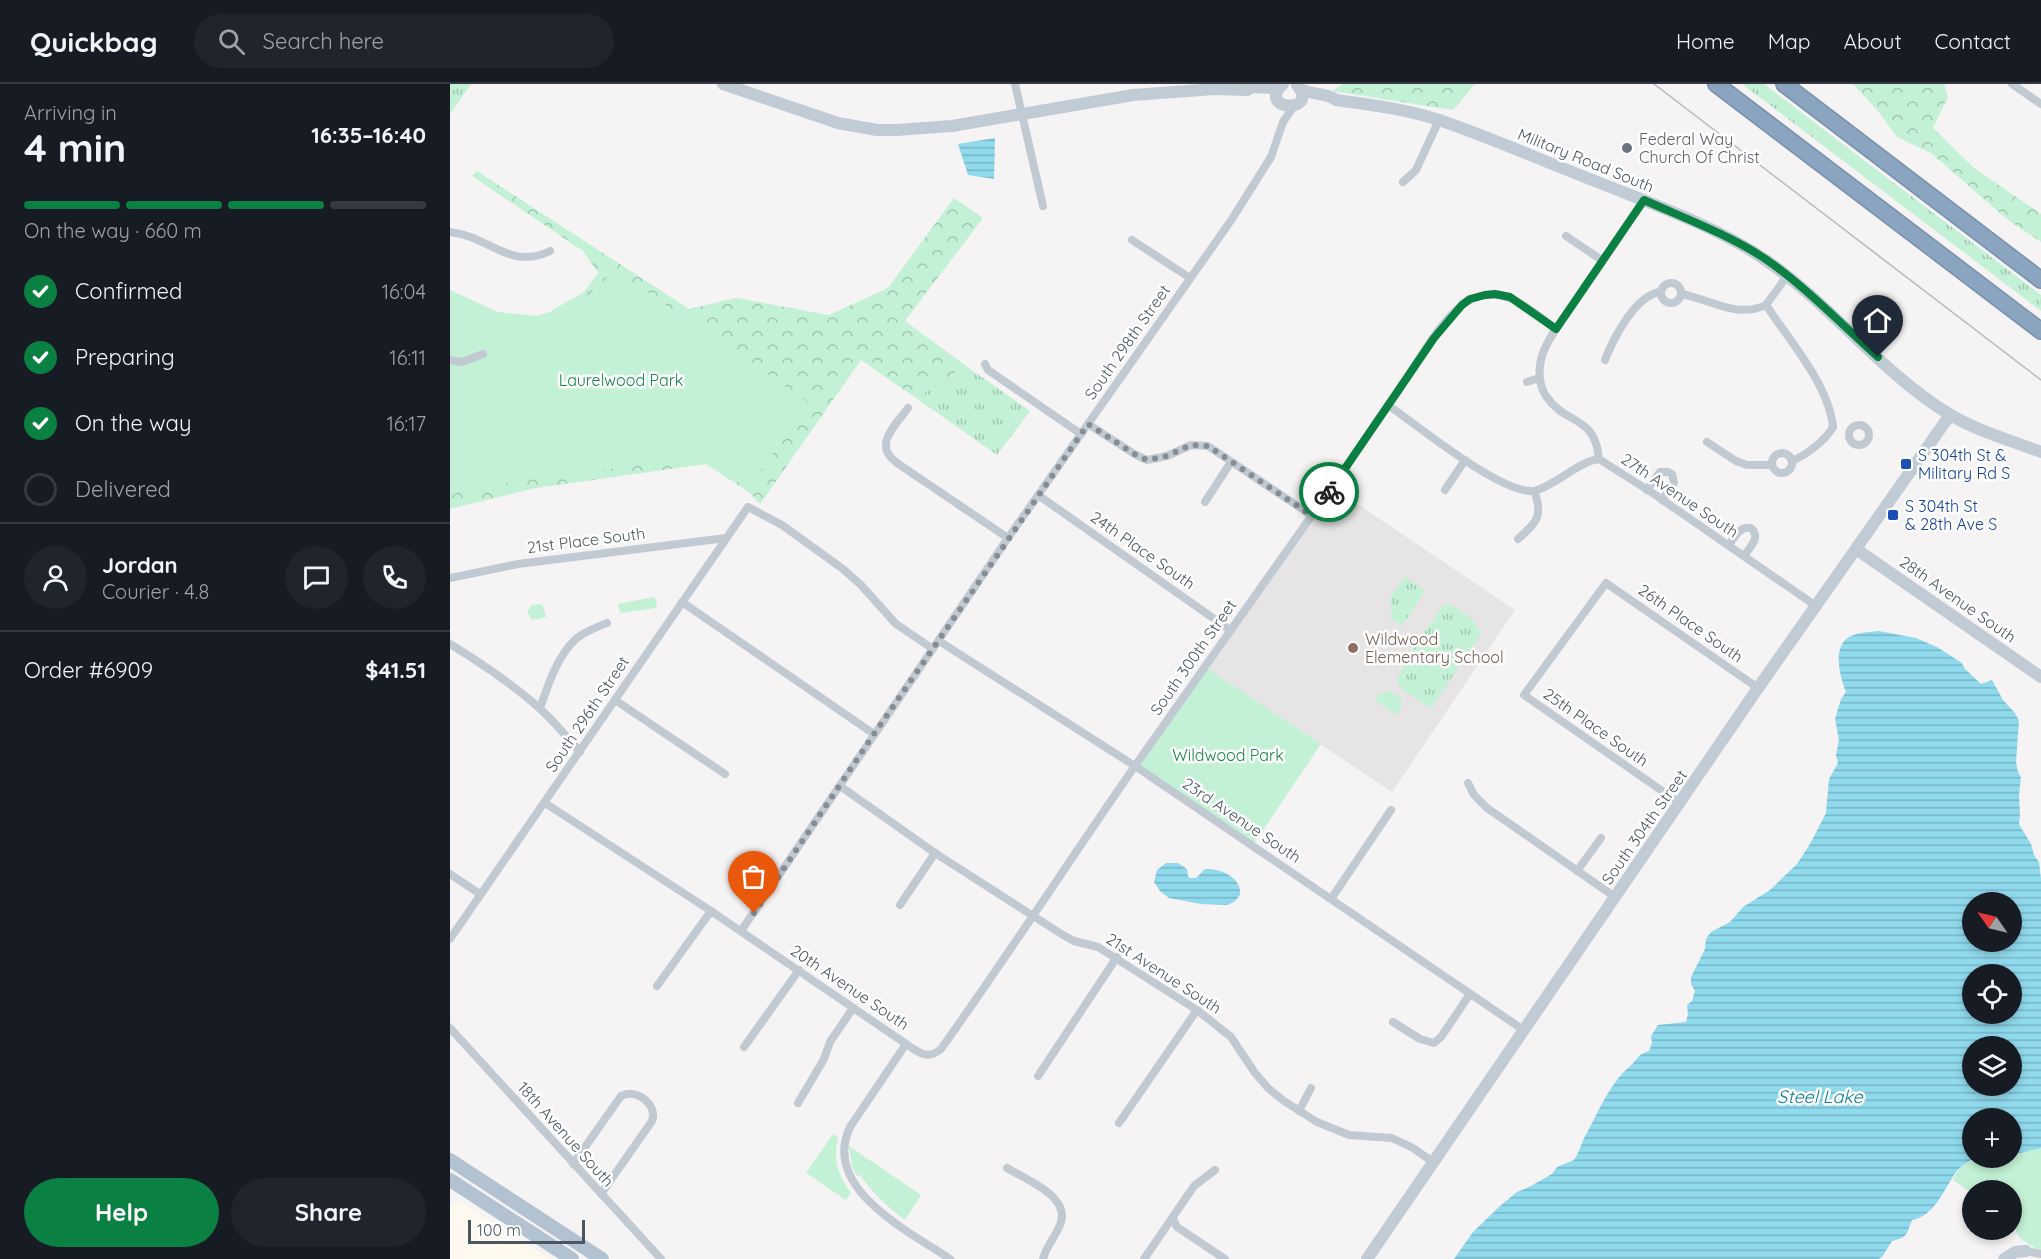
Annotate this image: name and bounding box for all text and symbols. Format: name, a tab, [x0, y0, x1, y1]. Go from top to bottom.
search box	[194, 14, 614, 68]
text: Quickbag	[30, 24, 158, 59]
icon: search	[215, 25, 248, 58]
text: Search here	[263, 27, 384, 55]
text: Home	[1676, 28, 1735, 54]
text: Map	[1768, 28, 1811, 54]
text: About	[1844, 28, 1902, 54]
text: Contact	[1935, 28, 2011, 54]
text: Arriving in	[24, 100, 117, 125]
text: 16:35–16:40	[311, 121, 426, 149]
text: 4 min	[24, 123, 126, 172]
street label: Military Road South	[1515, 124, 1657, 196]
place label: Federal Way Church Of Christ	[1639, 129, 1760, 167]
marker: Federal Way Church Of Christ	[1620, 141, 1634, 155]
text: On the way · 660 m	[24, 218, 202, 243]
icon: check	[24, 275, 57, 308]
text: Confirmed	[75, 277, 182, 305]
text: 16:04	[382, 279, 426, 304]
street label: South 298th Street	[1080, 281, 1174, 403]
pin	[1852, 295, 1903, 357]
icon: home	[1861, 304, 1894, 337]
icon: check	[24, 341, 57, 374]
text: Preparing	[75, 343, 175, 371]
text: 16:11	[389, 345, 426, 370]
park label: Laurelwood Park	[559, 370, 683, 390]
icon: check	[24, 407, 57, 440]
text: On the way	[75, 409, 191, 437]
text: 16:17	[386, 411, 426, 436]
place label: S 304th St & Military Rd S	[1918, 445, 2010, 483]
street label: 27th Avenue South	[1618, 448, 1742, 542]
marker: S 304th St & Military Rd S	[1899, 457, 1913, 471]
courier	[1299, 462, 1359, 522]
text: Delivered	[75, 475, 171, 503]
icon: bike	[1313, 476, 1346, 509]
place label: S 304th St & 28th Ave S	[1905, 496, 1997, 534]
street label: 24th Place South	[1087, 507, 1199, 593]
marker: S 304th St & 28th Ave S	[1886, 508, 1900, 522]
street label: 21st Place South	[526, 523, 646, 557]
button: person	[24, 546, 87, 609]
button: chat	[285, 546, 348, 609]
button: phone	[363, 546, 426, 609]
text: Jordan	[102, 551, 178, 579]
street label: 28th Avenue South	[1896, 551, 2020, 647]
text: Courier · 4.8	[102, 579, 209, 604]
street label: 26th Place South	[1635, 579, 1747, 667]
street label: South 300th Street	[1146, 595, 1240, 719]
place label: Wildwood Elementary School	[1365, 629, 1504, 667]
marker: Wildwood Elementary School	[1346, 641, 1360, 655]
street label: South 296th Street	[541, 652, 633, 776]
text: Order #6909	[24, 656, 153, 684]
text: $41.51	[365, 656, 426, 684]
street label: 25th Place South	[1540, 683, 1652, 771]
park label: Wildwood Park	[1172, 745, 1284, 765]
street label: South 304th Street	[1597, 766, 1691, 888]
street label: 23rd Avenue South	[1179, 773, 1305, 867]
pin	[728, 851, 779, 913]
icon: bag	[737, 860, 770, 893]
north arrow	[1962, 892, 2022, 952]
map controls	[1962, 892, 2022, 1240]
street label: 21st Avenue South	[1103, 928, 1225, 1018]
street label: 20th Avenue South	[787, 940, 913, 1034]
button: locate	[1962, 964, 2022, 1024]
button: layers	[1962, 1036, 2022, 1096]
street label: 18th Avenue South	[513, 1077, 619, 1191]
water label: Steel Lake	[1777, 1085, 1864, 1108]
button: +	[1962, 1108, 2022, 1168]
button: Help	[24, 1178, 219, 1247]
button: Share	[231, 1178, 426, 1247]
button: −	[1962, 1180, 2022, 1240]
scale bar	[468, 1217, 585, 1244]
text: 100 m	[477, 1220, 521, 1240]

